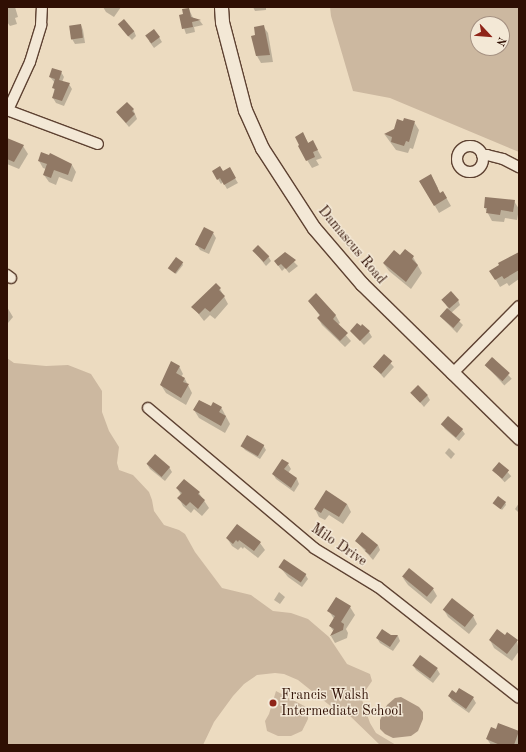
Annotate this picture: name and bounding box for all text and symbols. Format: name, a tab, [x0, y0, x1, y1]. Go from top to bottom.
north arrow	[470, 16, 510, 56]
text: N	[494, 35, 507, 47]
street label: Damascus Road	[314, 203, 390, 287]
street label: Milo Drive	[308, 520, 370, 570]
place label: Francis Walsh Intermediate School	[281, 687, 402, 720]
marker: Francis Walsh Intermediate School	[268, 698, 278, 708]

